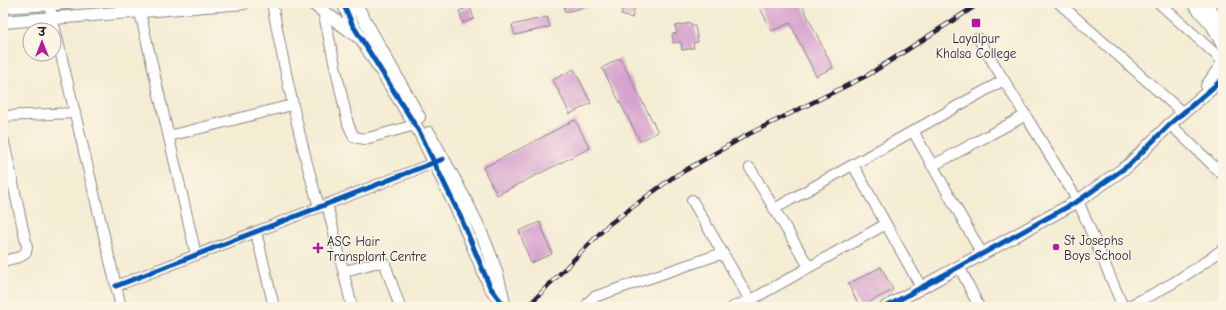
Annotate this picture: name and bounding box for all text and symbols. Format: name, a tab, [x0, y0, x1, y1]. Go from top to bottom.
marker: Layalpur Khalsa College	[970, 17, 982, 29]
north arrow	[22, 22, 62, 62]
text: उ	[37, 26, 47, 39]
place label: Layalpur Khalsa College	[936, 31, 1017, 61]
place label: St Josephs Boys School	[1064, 233, 1131, 263]
place label: ASG Hair Transplant Centre	[327, 234, 427, 264]
marker: ASG Hair Transplant Centre	[312, 242, 324, 254]
marker: St Josephs Boys School	[1051, 242, 1061, 252]

